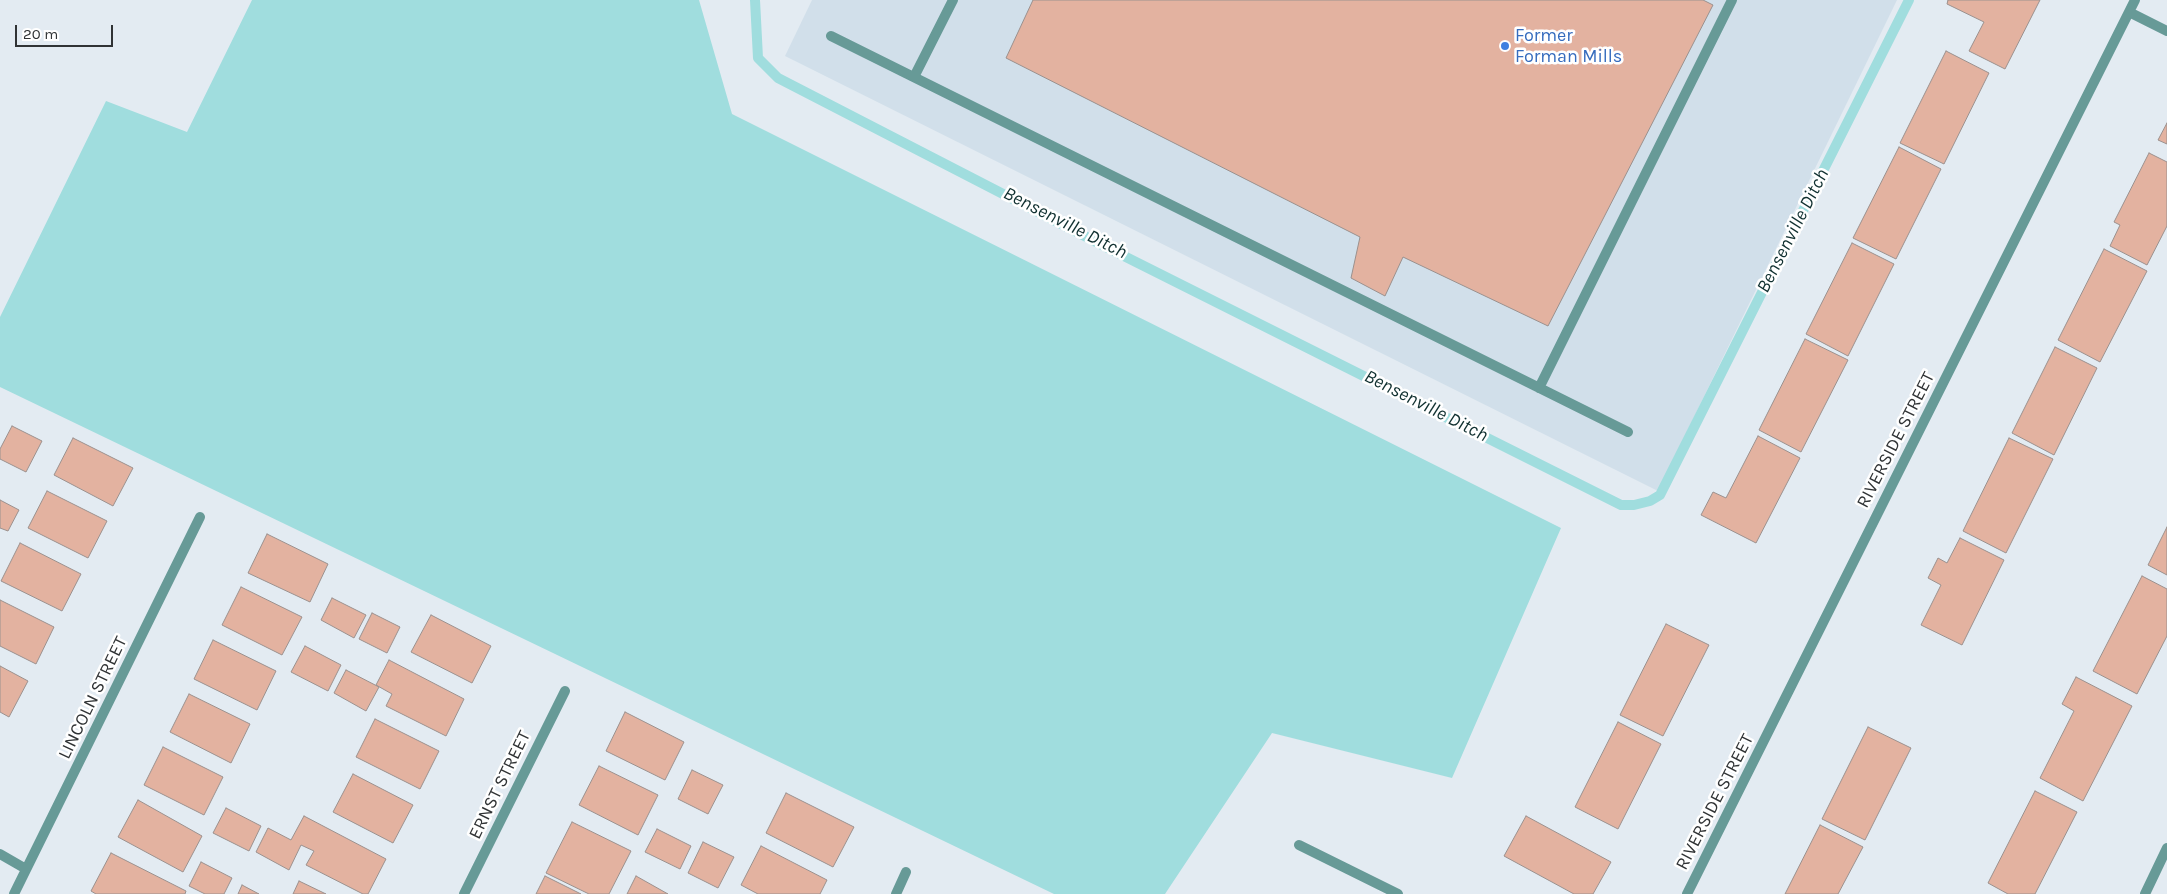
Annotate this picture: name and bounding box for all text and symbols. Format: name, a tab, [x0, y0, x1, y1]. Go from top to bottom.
scale bar	[18, 15, 115, 47]
text: 20 m	[23, 25, 58, 43]
place label: Former Forman Mills	[1515, 25, 1622, 68]
marker: Former Forman Mills	[1499, 40, 1511, 52]
water label: Bensenville Ditch	[1752, 165, 1834, 297]
water label: Bensenville Ditch	[999, 182, 1131, 264]
water label: Bensenville Ditch	[1360, 365, 1492, 447]
street label: RIVERSIDE STREET	[1852, 368, 1940, 512]
street label: LINCOLN STREET	[54, 633, 132, 763]
street label: ERNST STREET	[464, 727, 536, 843]
street label: RIVERSIDE STREET	[1671, 730, 1759, 874]

